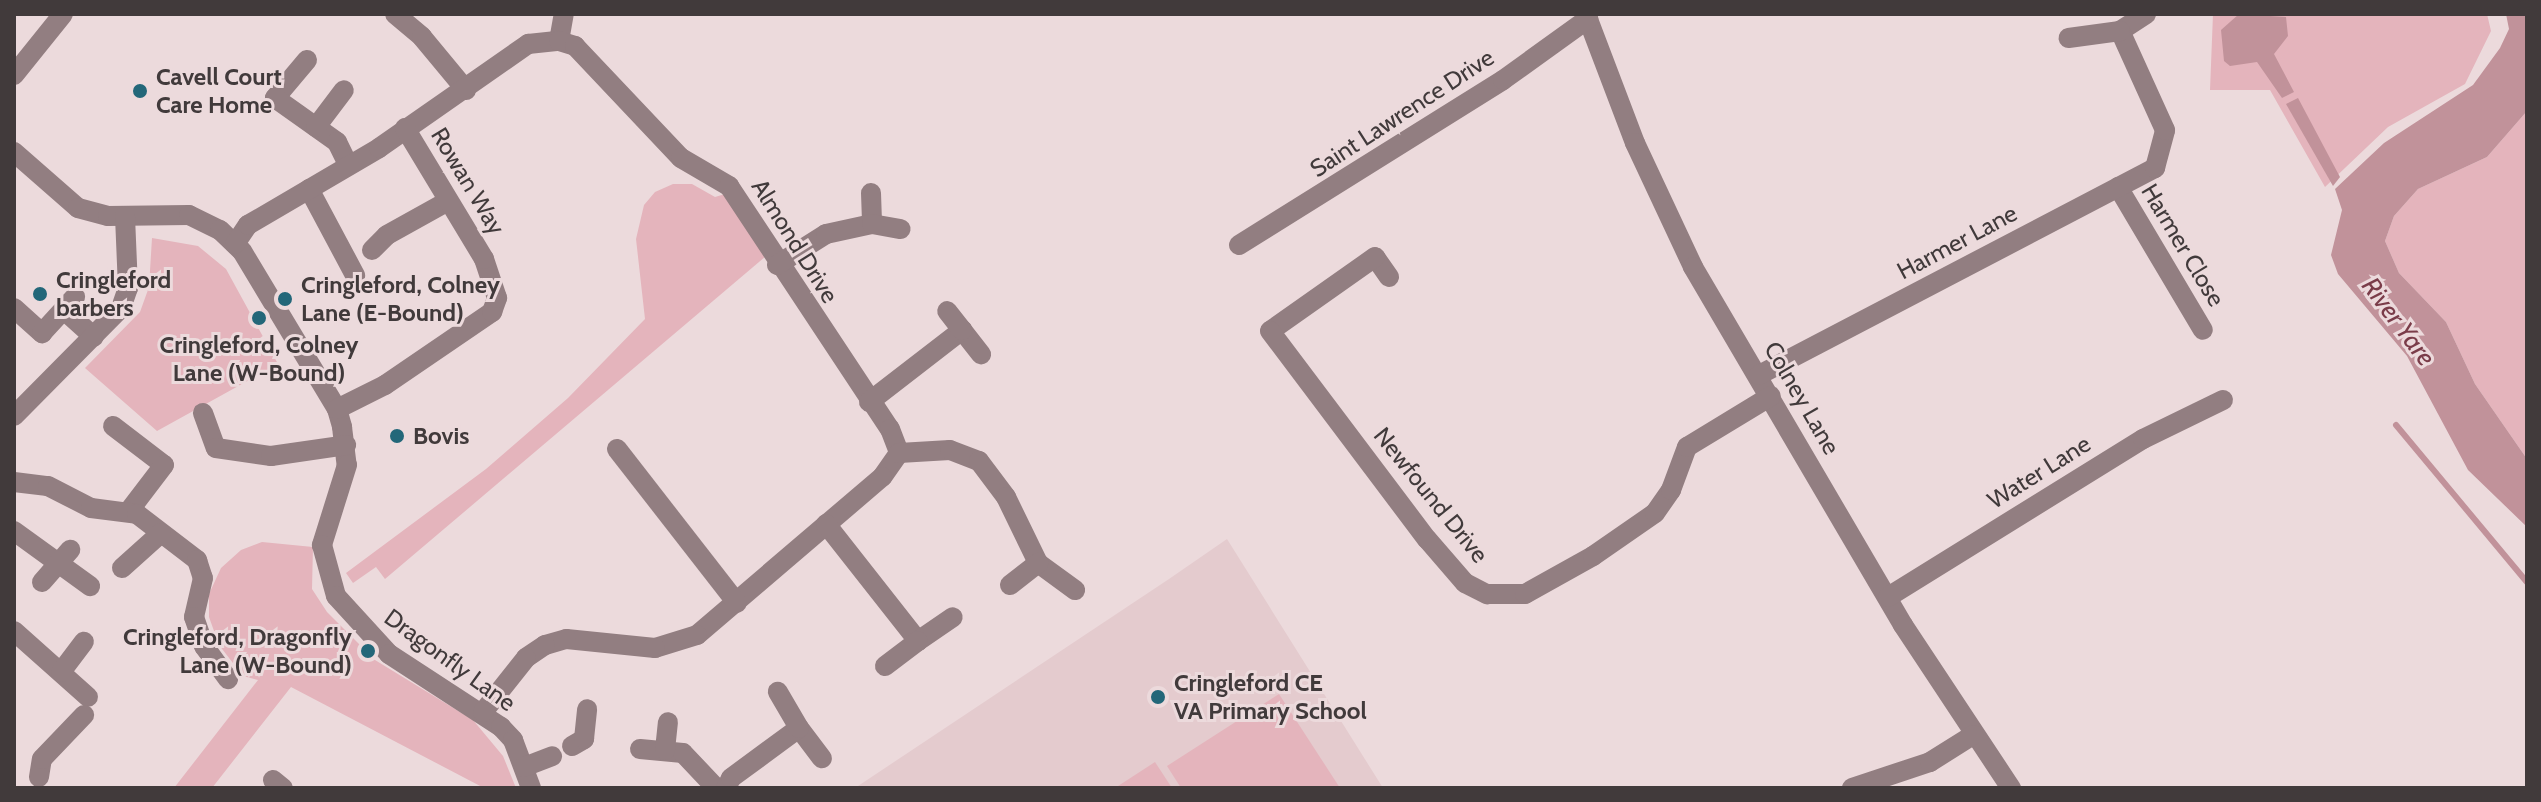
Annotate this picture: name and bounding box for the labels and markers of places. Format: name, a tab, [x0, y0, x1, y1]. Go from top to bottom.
place label: Cavell Court Care Home	[156, 63, 282, 119]
marker: Cavell Court Care Home	[131, 82, 149, 100]
place label: Cringleford barbers	[56, 266, 171, 322]
place label: Cringleford, Colney Lane (E-Bound)	[301, 271, 500, 327]
marker: Cringleford barbers	[31, 285, 49, 303]
marker: Cringleford, Colney Lane (E-Bound)	[276, 290, 294, 308]
marker: Cringleford, Colney Lane (W-Bound)	[250, 309, 268, 327]
place label: Cringleford, Colney Lane (W-Bound)	[160, 331, 358, 387]
place label: Bovis	[413, 422, 469, 450]
marker: Bovis	[388, 427, 406, 445]
place label: Cringleford, Dragonfly Lane (W-Bound)	[123, 623, 352, 679]
marker: Cringleford, Dragonfly Lane (W-Bound)	[359, 642, 377, 660]
place label: Cringleford CE VA Primary School	[1174, 669, 1367, 725]
marker: Cringleford CE VA Primary School	[1149, 688, 1167, 706]

